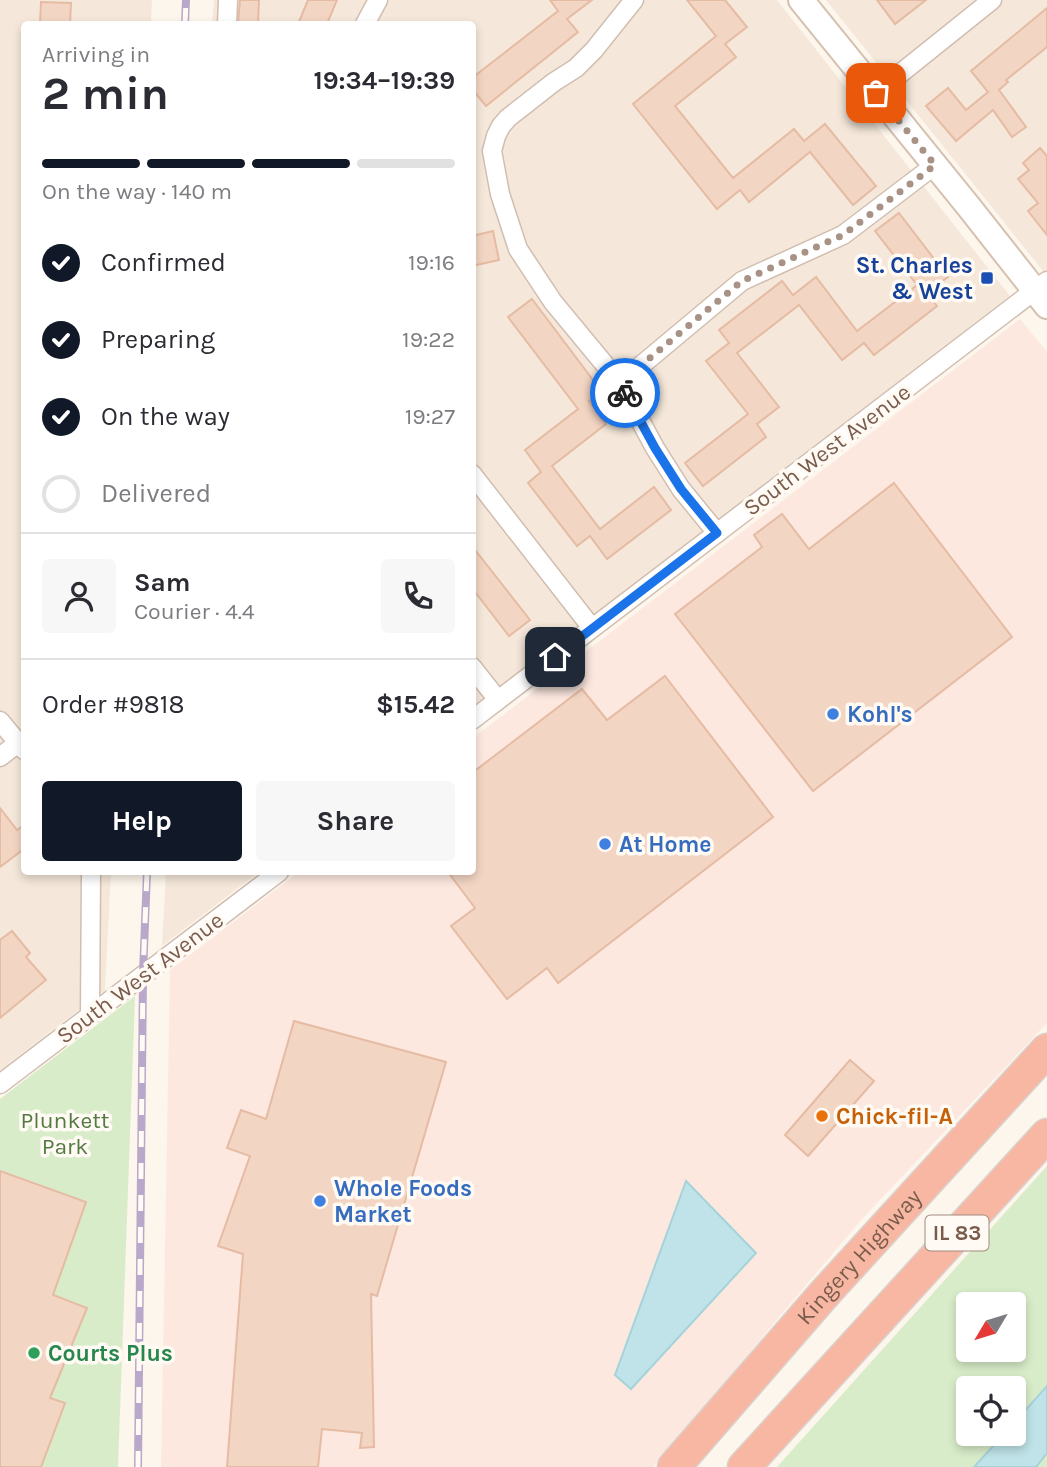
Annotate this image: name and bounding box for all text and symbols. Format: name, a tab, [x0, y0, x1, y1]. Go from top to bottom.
text: Arriving in	[42, 41, 150, 68]
pin	[846, 63, 906, 123]
text: 19:34–19:39	[313, 65, 455, 96]
text: 2 min	[42, 67, 169, 121]
icon: bag	[857, 74, 895, 112]
text: On the way · 140 m	[42, 178, 232, 205]
icon: check	[42, 244, 80, 282]
text: Confirmed	[101, 247, 226, 278]
text: 19:16	[408, 249, 455, 276]
place label: St. Charles & West	[856, 252, 973, 305]
marker: St. Charles & West	[979, 270, 995, 286]
icon: check	[42, 321, 80, 359]
text: Preparing	[101, 324, 215, 355]
text: 19:22	[402, 326, 455, 353]
courier	[590, 358, 660, 428]
icon: bike	[606, 374, 644, 412]
street label: South West Avenue	[738, 378, 916, 522]
icon: check	[42, 398, 80, 436]
text: On the way	[101, 401, 230, 432]
text: 19:27	[405, 403, 455, 430]
text: Delivered	[101, 478, 211, 509]
button: person	[42, 559, 116, 633]
button: phone	[381, 559, 455, 633]
text: Sam	[134, 567, 190, 598]
text: Courier · 4.4	[134, 598, 255, 625]
pin	[525, 627, 585, 687]
icon: home	[536, 638, 574, 676]
text: Order #9818	[42, 689, 184, 720]
text: $15.42	[376, 689, 455, 720]
place label: Kohl's	[847, 701, 913, 728]
marker: Kohl's	[825, 706, 841, 722]
button: Help	[42, 781, 242, 861]
button: Share	[256, 781, 455, 861]
place label: At Home	[619, 831, 712, 858]
marker: At Home	[597, 836, 613, 852]
street label: South West Avenue	[51, 906, 229, 1050]
place label: Chick-fil-A	[836, 1103, 953, 1130]
park label: Plunkett Park	[20, 1107, 110, 1160]
marker: Chick-fil-A	[814, 1108, 830, 1124]
place label: Whole Foods Market	[334, 1175, 472, 1228]
street label: Kingery Highway	[791, 1183, 927, 1330]
marker: Whole Foods Market	[312, 1193, 328, 1209]
road number: IL 83	[926, 1216, 988, 1250]
north arrow	[956, 1292, 1026, 1362]
map controls	[956, 1292, 1026, 1446]
place label: Courts Plus	[48, 1340, 173, 1367]
marker: Courts Plus	[26, 1345, 42, 1361]
button: locate	[956, 1376, 1026, 1446]

